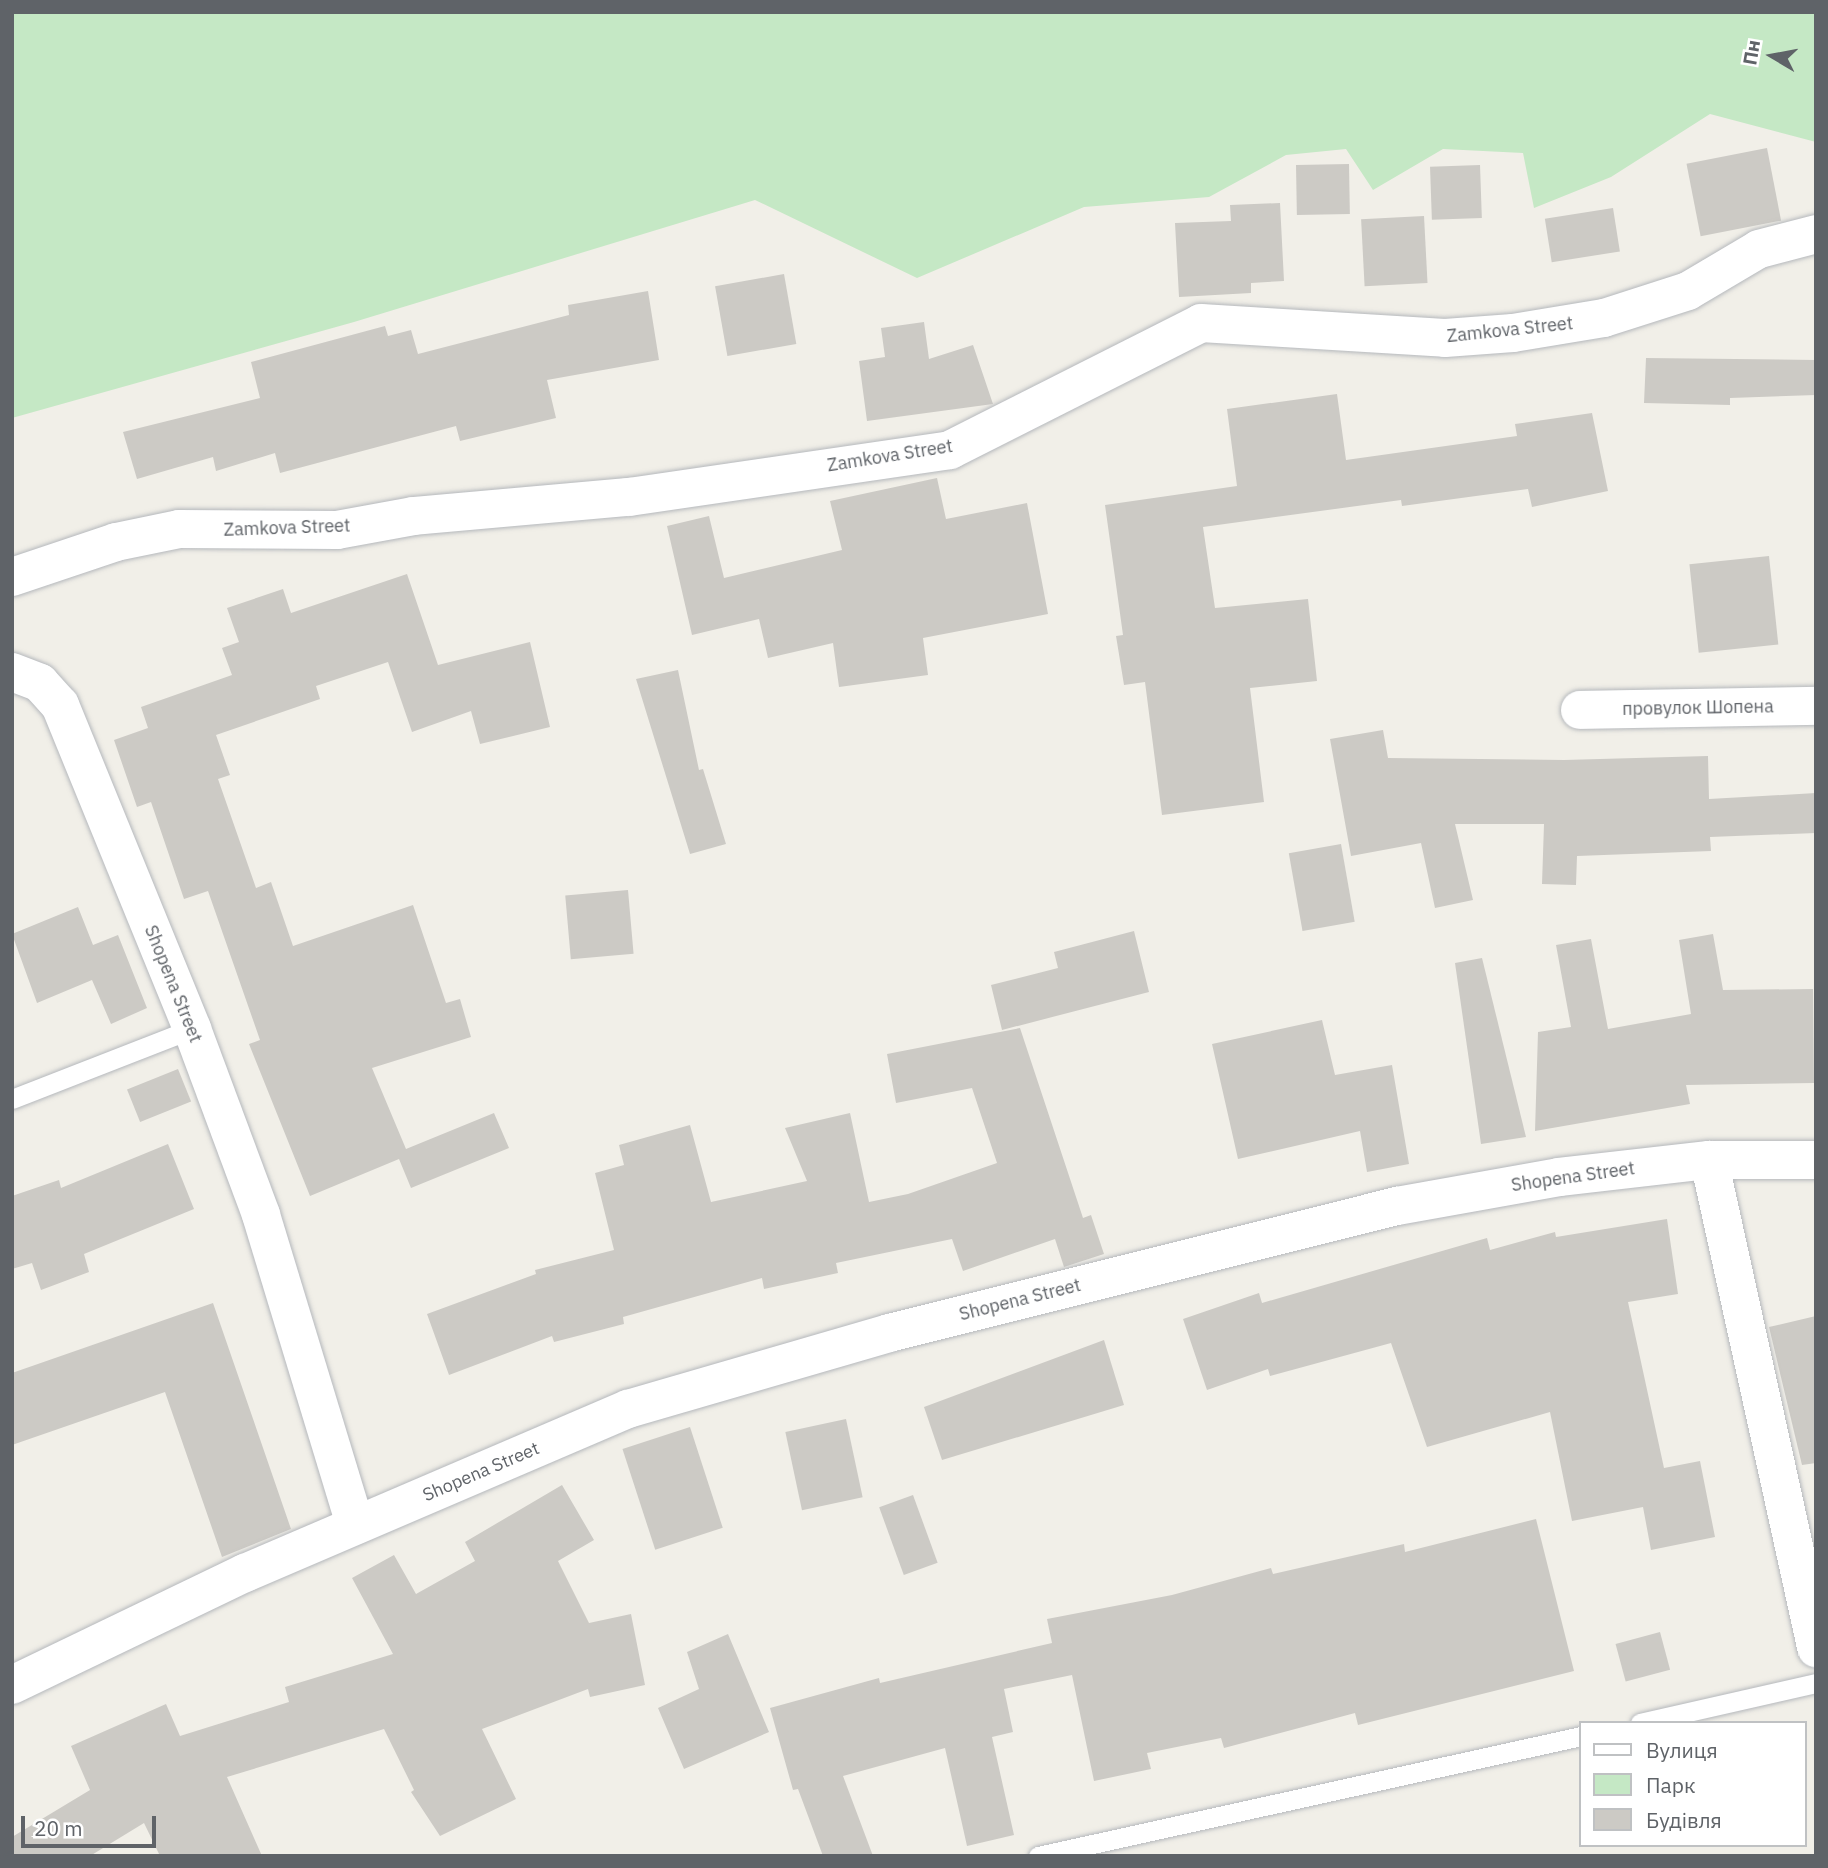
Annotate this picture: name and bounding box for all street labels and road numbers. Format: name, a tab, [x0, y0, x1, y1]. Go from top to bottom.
street label: Zamkova Street	[1446, 313, 1574, 347]
street label: Zamkova Street	[826, 435, 954, 477]
street label: Zamkova Street	[223, 515, 351, 541]
street label: провулок Шопена	[1622, 696, 1774, 720]
street label: Shopena Street	[140, 922, 206, 1046]
street label: Shopena Street	[1510, 1158, 1636, 1196]
street label: Shopena Street	[957, 1274, 1083, 1326]
street label: Shopena Street	[419, 1438, 543, 1506]

